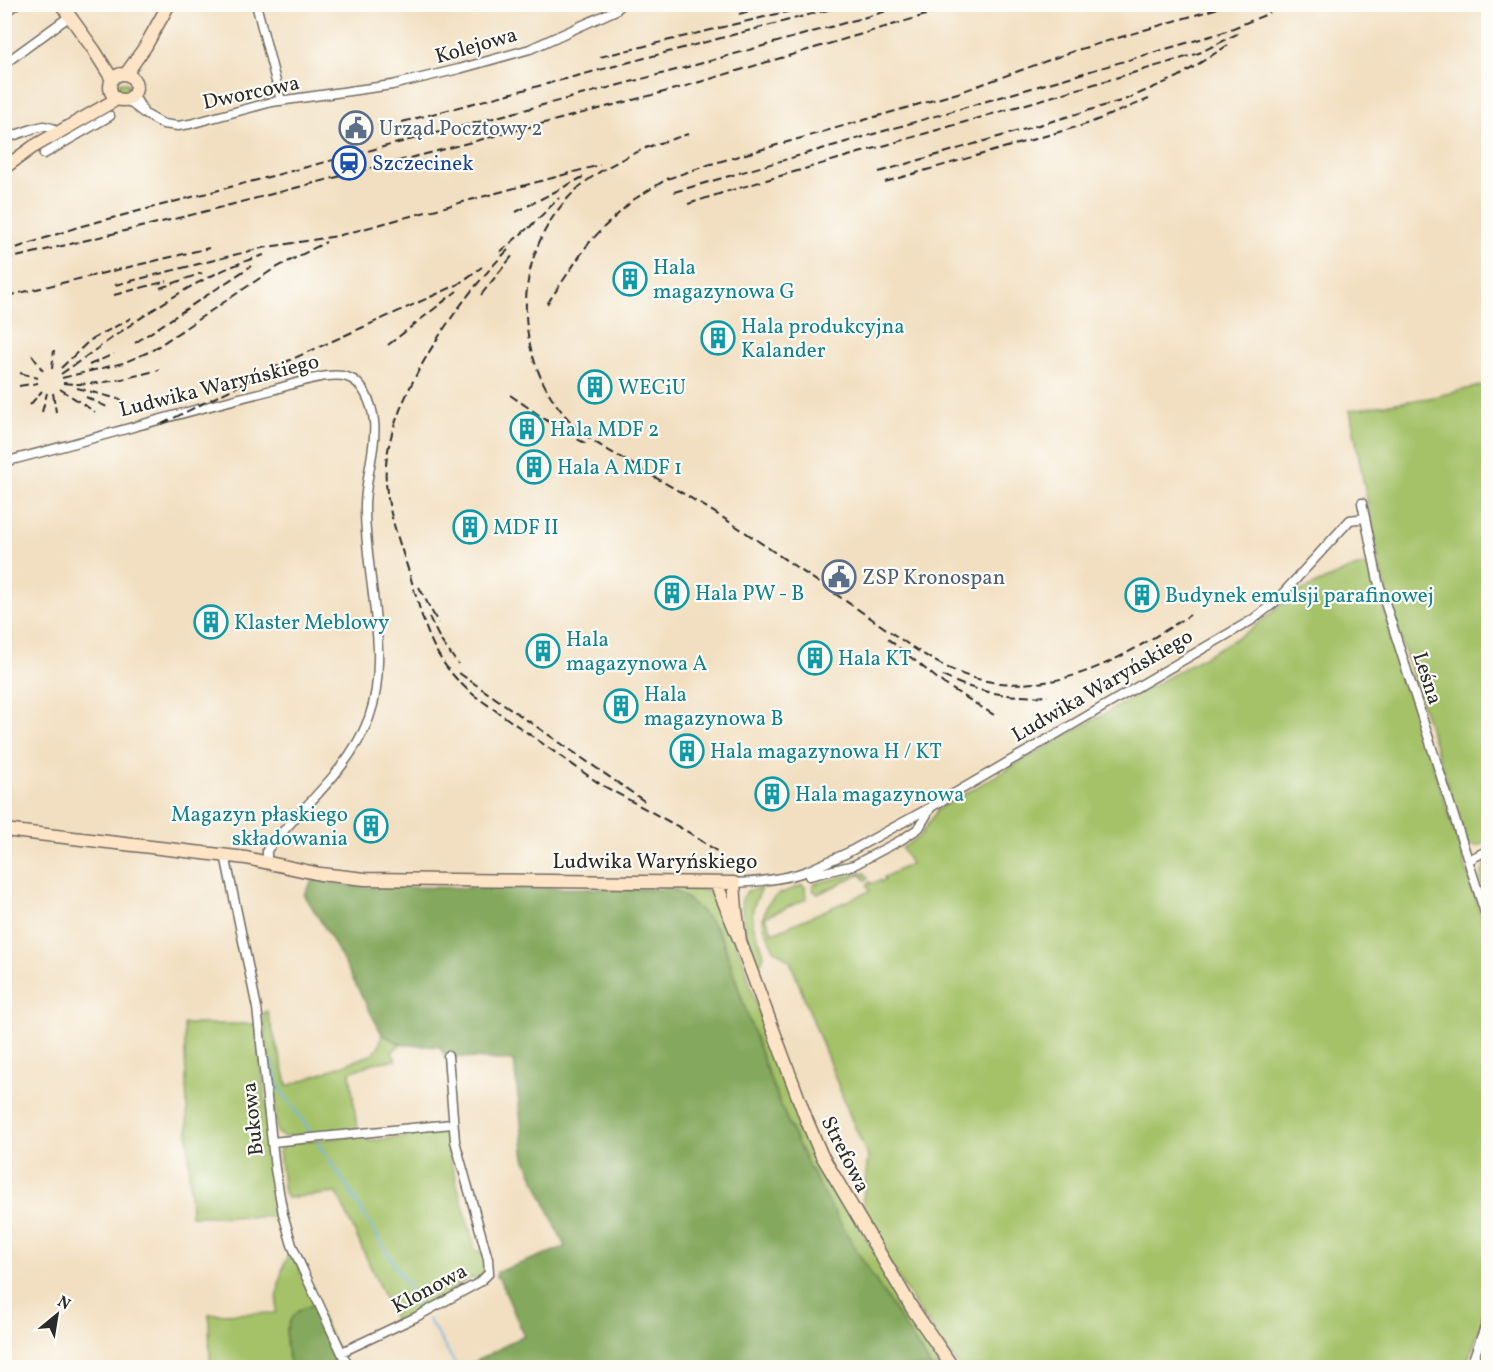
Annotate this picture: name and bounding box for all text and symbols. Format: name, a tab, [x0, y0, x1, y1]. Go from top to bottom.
street label: Kolejowa	[432, 21, 521, 72]
street label: Dworcowa	[200, 69, 302, 118]
public building icon: Urząd Pocztowy 2	[338, 110, 374, 146]
place label: Urząd Pocztowy 2	[379, 115, 542, 144]
station icon: Szczecinek	[331, 145, 367, 181]
place label: Szczecinek	[372, 150, 474, 179]
place label: Hala magazynowa G	[653, 254, 795, 307]
building icon: Hala magazynowa G	[612, 261, 648, 297]
place label: Hala produkcyjna Kalander	[741, 313, 905, 366]
building icon: Hala produkcyjna Kalander	[700, 320, 736, 356]
street label: Ludwika Waryńskiego	[116, 348, 322, 425]
building icon: WECiU	[577, 369, 613, 405]
place label: WECiU	[618, 374, 686, 403]
building icon: Hala MDF 2	[509, 411, 545, 447]
place label: Hala MDF 2	[550, 416, 659, 445]
building icon: Hala A MDF 1	[516, 449, 552, 485]
place label: Hala A MDF 1	[557, 454, 682, 483]
building icon: MDF II	[452, 509, 488, 545]
place label: MDF II	[493, 514, 559, 543]
public building icon: ZSP Kronospan	[821, 559, 857, 595]
place label: ZSP Kronospan	[862, 564, 1005, 593]
building icon: Hala PW - B	[654, 575, 690, 611]
building icon: Budynek emulsji parafinowej	[1124, 577, 1160, 613]
place label: Hala PW - B	[695, 580, 804, 609]
place label: Budynek emulsji parafinowej	[1165, 582, 1434, 611]
building icon: Klaster Meblowy	[193, 604, 229, 640]
place label: Klaster Meblowy	[234, 609, 390, 638]
street label: Ludwika Waryńskiego	[1007, 623, 1199, 750]
place label: Hala magazynowa A	[566, 626, 708, 679]
building icon: Hala magazynowa A	[525, 633, 561, 669]
building icon: Hala KT	[797, 640, 833, 676]
place label: Hala KT	[838, 645, 911, 674]
street label: Leśna	[1404, 648, 1449, 708]
place label: Hala magazynowa B	[644, 681, 784, 734]
building icon: Hala magazynowa B	[603, 688, 639, 724]
building icon: Hala magazynowa H / KT	[669, 733, 705, 769]
place label: Hala magazynowa H / KT	[710, 738, 942, 767]
building icon: Hala magazynowa	[754, 776, 790, 812]
place label: Hala magazynowa	[795, 781, 965, 810]
place label: Magazyn płaskiego składowania	[171, 801, 348, 854]
building icon: Magazyn płaskiego składowania	[353, 808, 389, 844]
street label: Ludwika Waryńskiego	[553, 848, 757, 877]
street label: Bukowa	[235, 1081, 272, 1157]
street label: Strefowa	[813, 1111, 876, 1198]
street label: Klonowa	[387, 1257, 473, 1321]
north arrow	[27, 1285, 87, 1345]
text: N	[53, 1291, 74, 1316]

